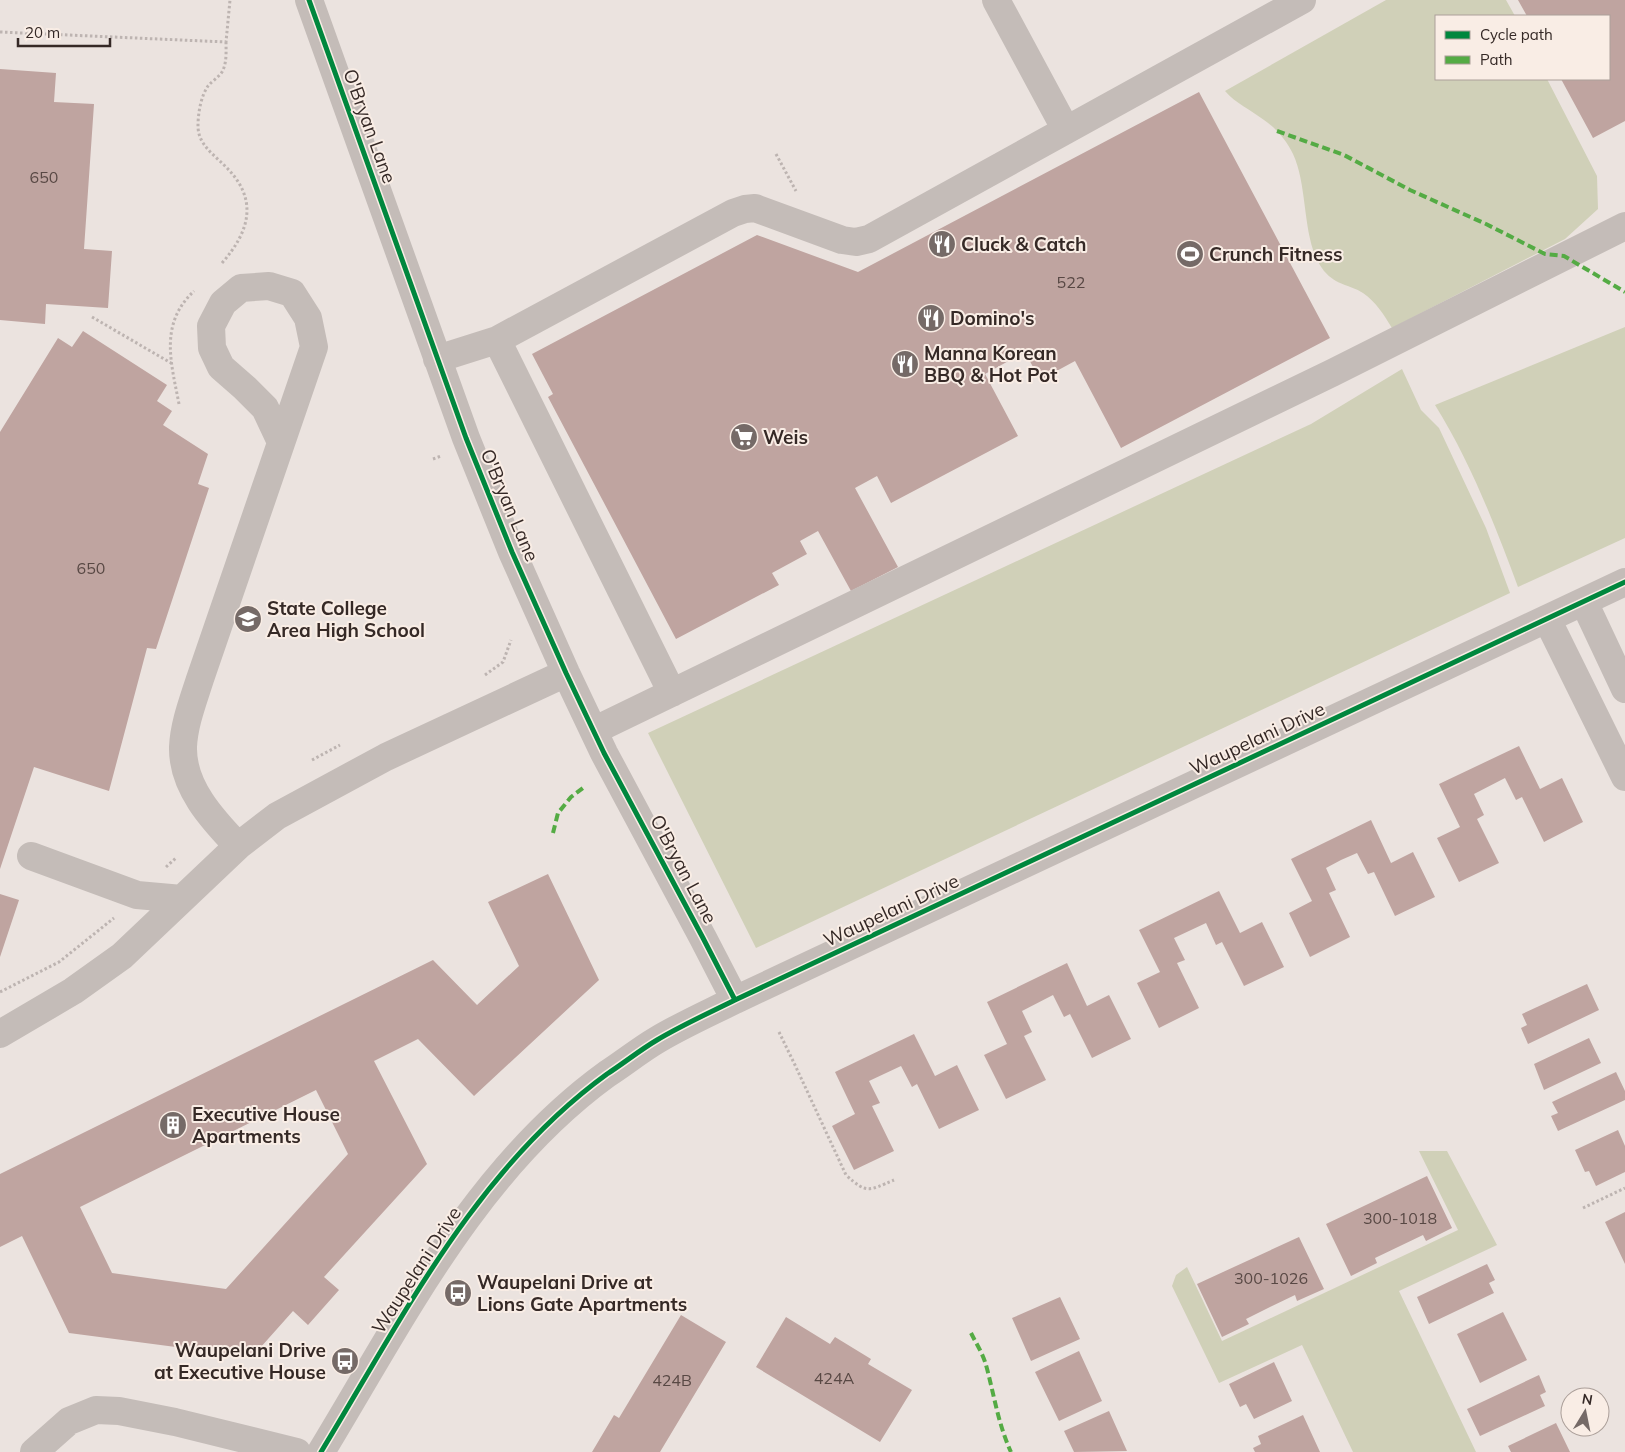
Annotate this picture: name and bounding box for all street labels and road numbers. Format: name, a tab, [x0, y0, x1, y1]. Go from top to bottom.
street label: O'Bryan Lane	[338, 66, 402, 186]
street label: O'Bryan Lane	[476, 445, 544, 565]
street label: Waupelani Drive	[1186, 696, 1328, 780]
street label: O'Bryan Lane	[645, 810, 723, 928]
street label: Waupelani Drive	[820, 868, 962, 952]
street label: Waupelani Drive	[366, 1202, 466, 1338]

